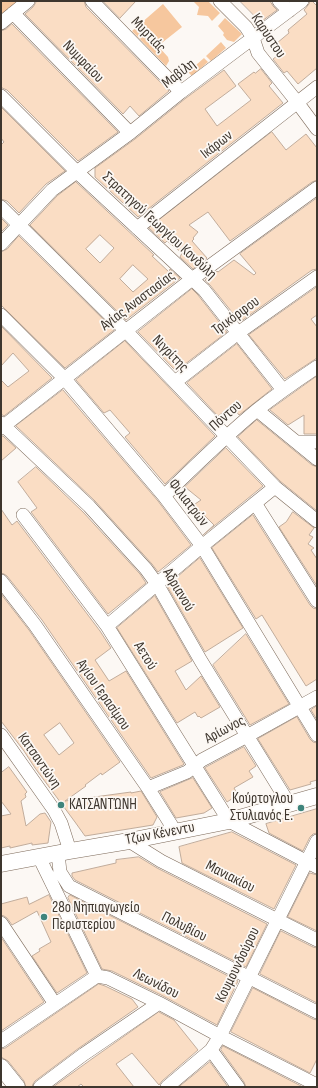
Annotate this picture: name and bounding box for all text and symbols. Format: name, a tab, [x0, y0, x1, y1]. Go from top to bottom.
street label: Καρύστου	[247, 10, 289, 62]
street label: Μυρτιάς	[127, 13, 169, 57]
street label: Νυμφαίου	[59, 37, 107, 87]
street label: Μαβίλη	[159, 55, 199, 93]
street label: Ικάρων	[197, 127, 237, 163]
street label: Στρατηγού Γεωργίου Κονδύλη	[98, 168, 220, 284]
street label: Αγίας Αναστασίας	[97, 267, 179, 335]
street label: Τρικόρφου	[209, 293, 263, 339]
street label: Νιγρίτης	[148, 332, 192, 376]
street label: Πόντου	[206, 397, 246, 435]
street label: Φιλιατρών	[164, 476, 212, 530]
street label: Αδριανού	[158, 565, 198, 615]
street label: Αετού	[129, 638, 161, 674]
street label: Αγίου Γερασίμου	[72, 656, 134, 734]
street label: Αρίωνος	[202, 712, 248, 748]
street label: Κατσαντώνη	[13, 730, 65, 792]
place label: Κούρτογλου Στυλιανός Ε.	[230, 790, 293, 825]
place label: ΚΑΤΣΑΝΤΏΝΗ	[69, 796, 137, 814]
marker: ΚΑΤΣΑΝΤΏΝΗ	[56, 800, 66, 810]
marker: Κούρτογλου Στυλιανός Ε.	[296, 803, 306, 813]
street label: Τζων Κένεντυ	[124, 818, 196, 850]
street label: Μανιακίου	[202, 857, 258, 897]
place label: 28ο Νηπιαγωγείο Περιστερίου	[52, 899, 140, 934]
street label: Πολυβίου	[158, 908, 210, 946]
marker: 28ο Νηπιαγωγείο Περιστερίου	[39, 912, 49, 922]
street label: Κουμουνδούρου	[212, 924, 264, 1006]
street label: Λεωνίδου	[130, 965, 182, 1003]

